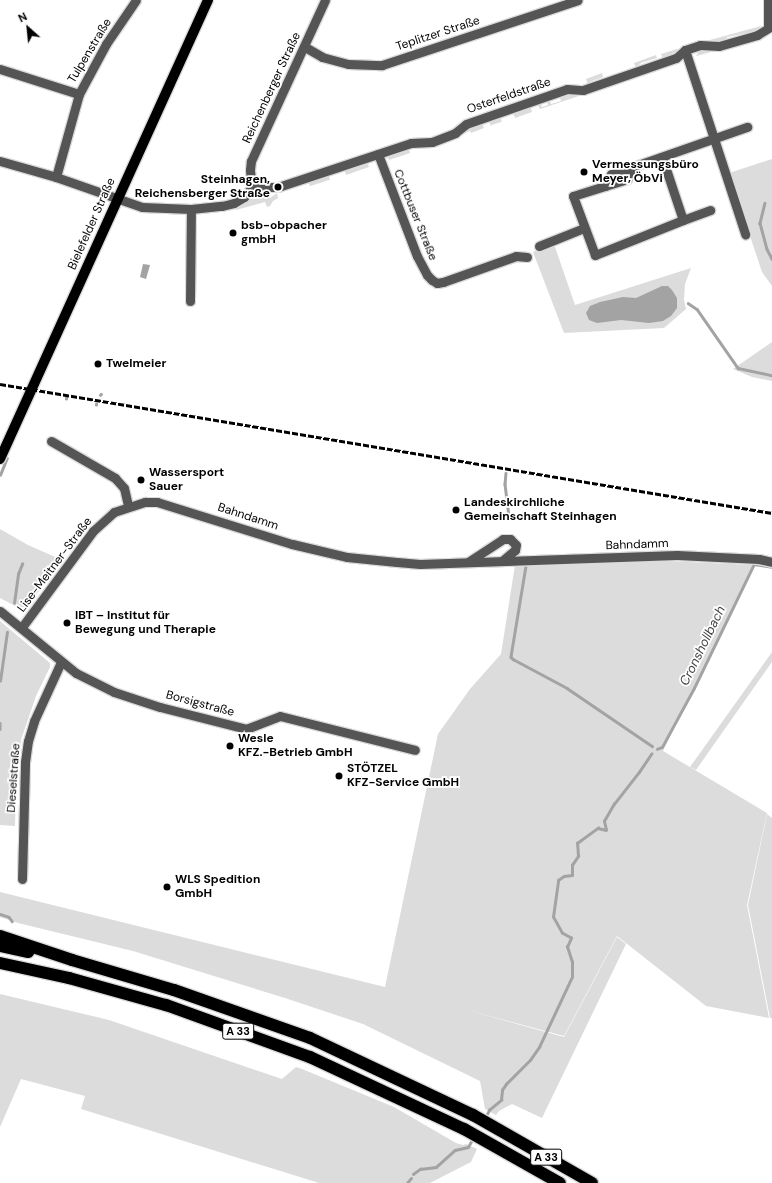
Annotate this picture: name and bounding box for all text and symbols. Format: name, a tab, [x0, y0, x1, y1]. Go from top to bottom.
north arrow	[8, 8, 48, 48]
text: N	[16, 9, 29, 25]
street label: Teplitzer Straße	[394, 14, 482, 54]
street label: Tulpenstraße	[65, 16, 115, 86]
street label: Reichenberger Straße	[240, 30, 304, 146]
street label: Osterfeldstraße	[465, 75, 553, 117]
place label: Vermessungsbüro Meyer, ÖbVi	[592, 158, 699, 186]
street label: Cottbuser Straße	[390, 167, 440, 263]
marker: Vermessungsbüro Meyer, ÖbVi	[579, 167, 589, 177]
place label: Steinhagen, Reichensberger Straße	[135, 173, 270, 201]
street label: Bielefelder Straße	[65, 176, 119, 272]
marker: Steinhagen, Reichensberger Straße	[273, 182, 283, 192]
place label: bsb-obpacher gmbH	[241, 219, 327, 247]
marker: bsb-obpacher gmbH	[228, 228, 238, 238]
place label: Twelmeier	[106, 357, 166, 371]
marker: Twelmeier	[93, 359, 103, 369]
place label: Wassersport Sauer	[149, 466, 224, 494]
marker: Wassersport Sauer	[136, 475, 146, 485]
place label: Landeskirchliche Gemeinschaft Steinhagen	[464, 496, 617, 524]
street label: Bahndamm	[216, 500, 280, 534]
marker: Landeskirchliche Gemeinschaft Steinhagen	[451, 505, 461, 515]
street label: Lise-Meitner-Straße	[15, 515, 95, 615]
street label: Bahndamm	[605, 537, 669, 553]
water label: Cronshollbach	[677, 604, 729, 688]
place label: IBT – Institut für Bewegung und Therapie	[75, 609, 216, 637]
marker: IBT – Institut für Bewegung und Therapie	[62, 618, 72, 628]
street label: Borsigstraße	[164, 688, 236, 720]
place label: Wesle KFZ.-Betrieb GmbH	[238, 732, 353, 760]
marker: Wesle KFZ.-Betrieb GmbH	[225, 741, 235, 751]
street label: Dieselstraße	[4, 743, 24, 813]
place label: STÖTZEL KFZ-Service GmbH	[347, 762, 459, 790]
marker: STÖTZEL KFZ-Service GmbH	[334, 771, 344, 781]
place label: WLS Spedition GmbH	[175, 873, 260, 901]
marker: WLS Spedition GmbH	[162, 882, 172, 892]
road number: A 33	[222, 1022, 254, 1040]
road number: A 33	[530, 1148, 562, 1166]

